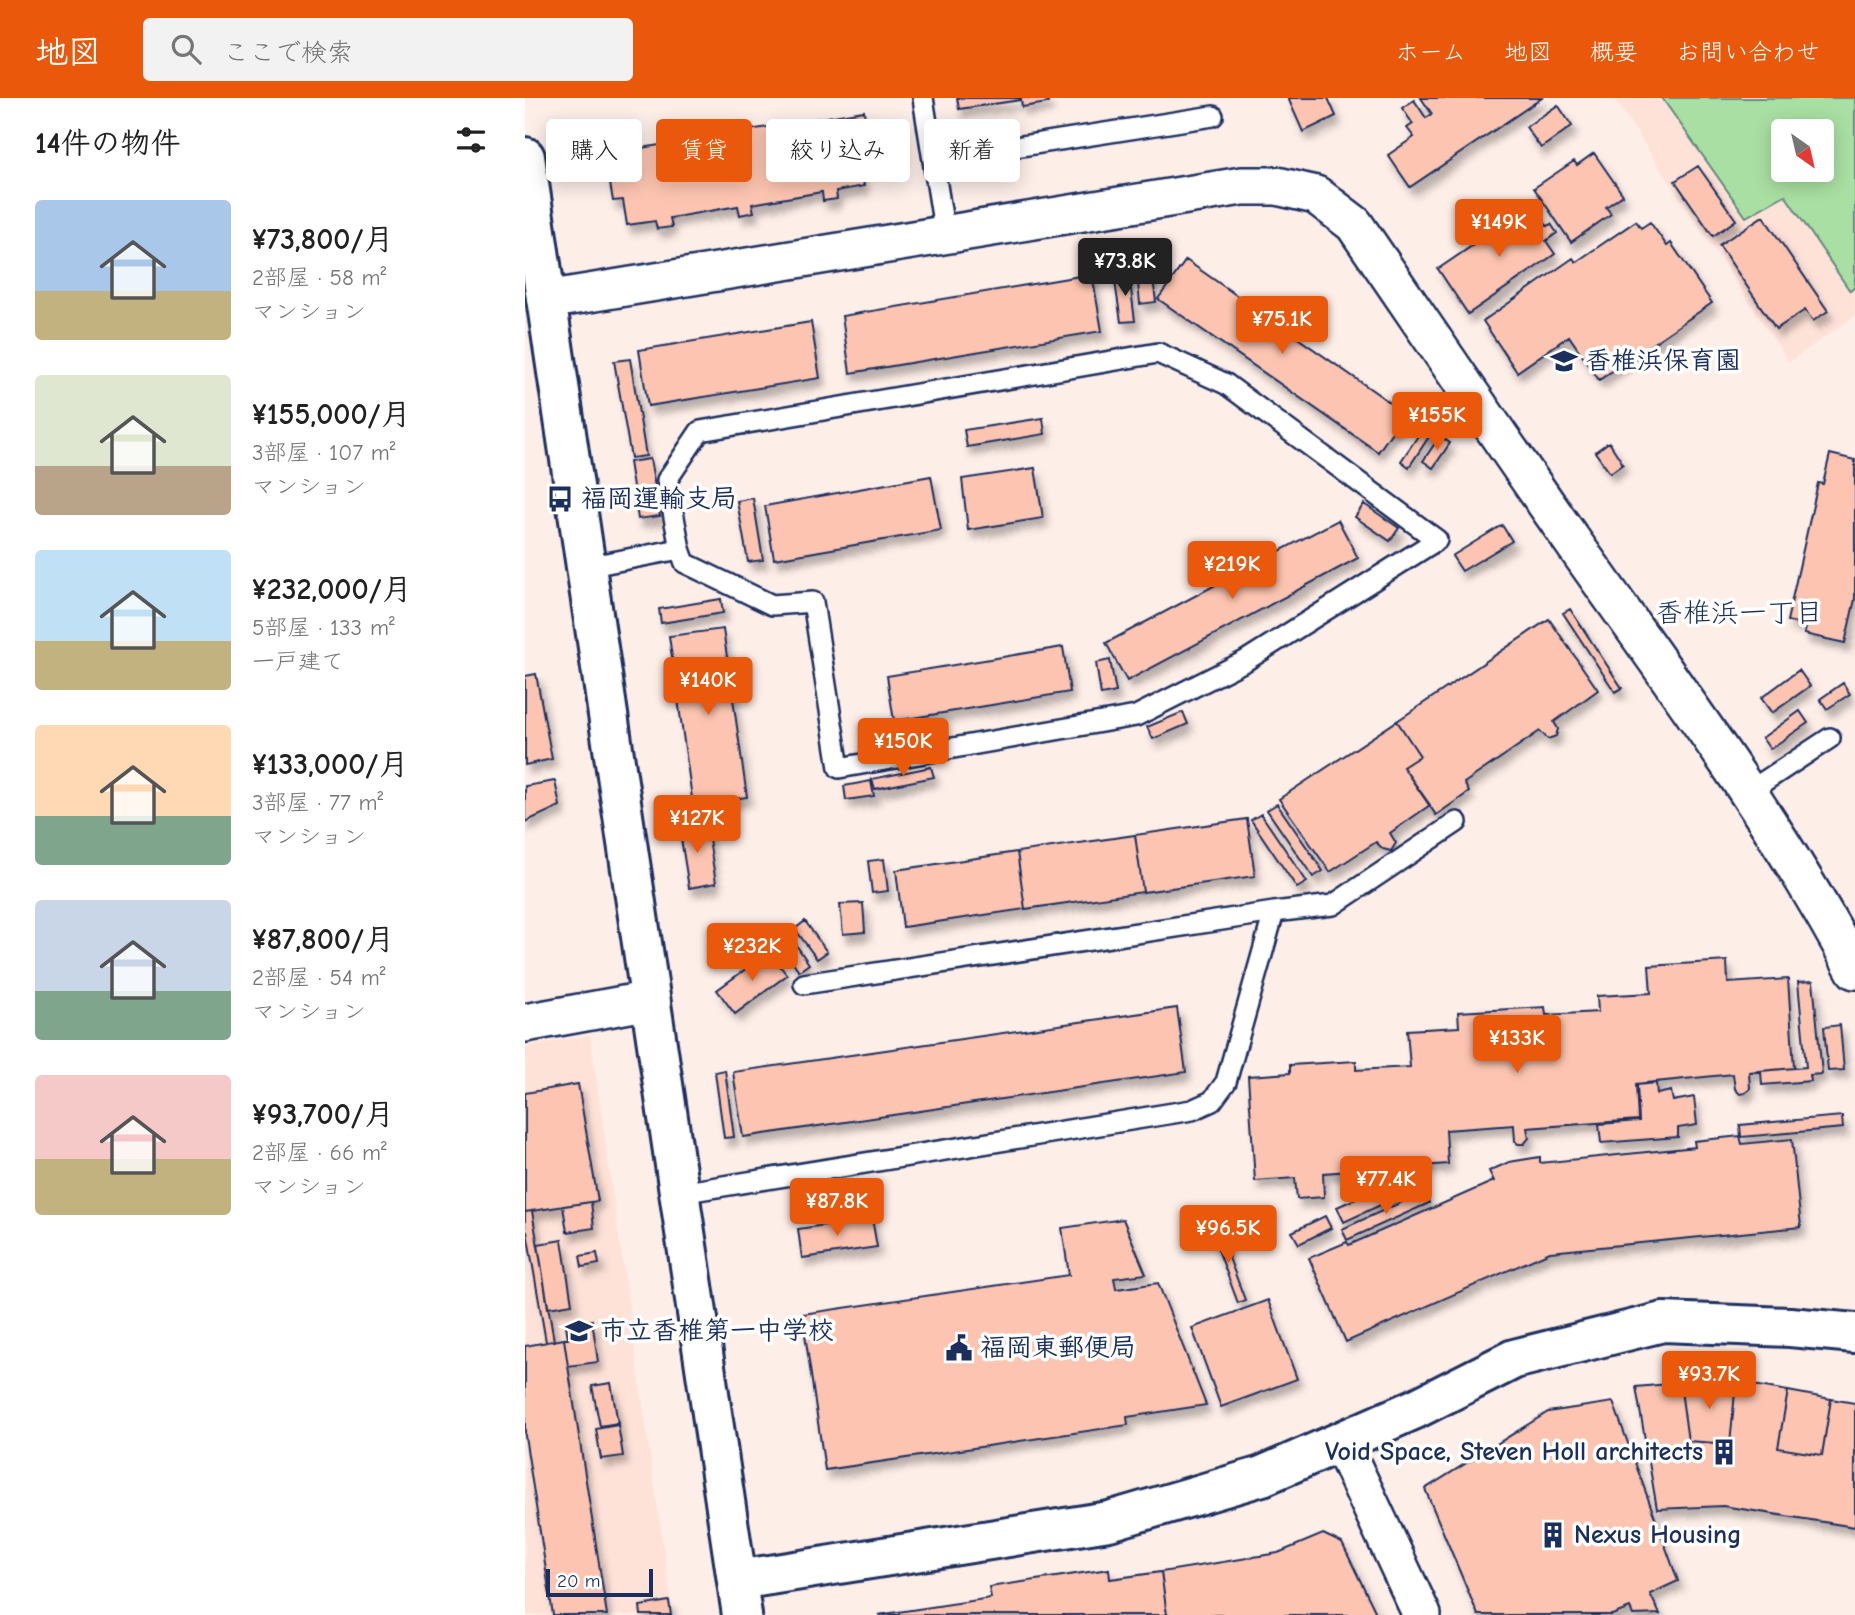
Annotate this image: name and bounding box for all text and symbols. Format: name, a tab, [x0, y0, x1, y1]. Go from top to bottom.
search box	[143, 18, 633, 81]
icon: search	[167, 30, 205, 68]
text: 地図	[35, 33, 101, 71]
text: ここで検索	[223, 38, 353, 68]
text: ホーム	[1395, 38, 1466, 66]
text: 地図	[1504, 38, 1552, 66]
text: 概要	[1590, 38, 1638, 66]
text: お問い合わせ	[1676, 38, 1820, 66]
chip: 購入	[546, 119, 642, 182]
chip: 賃貸	[656, 119, 752, 182]
chip: 絞り込み	[766, 119, 910, 182]
chip: 新着	[924, 119, 1020, 182]
north arrow	[1771, 119, 1834, 182]
map controls	[1771, 119, 1834, 182]
icon: filters	[452, 121, 490, 159]
text: 14件の物件	[35, 126, 181, 161]
pin: ¥149K	[1450, 200, 1548, 259]
text: ¥149K	[1471, 208, 1527, 235]
text: ¥73,800/月	[252, 222, 394, 257]
icon: home	[91, 228, 175, 312]
pin: ¥73.8K	[1068, 238, 1182, 298]
text: ¥73.8K	[1094, 247, 1156, 274]
text: 2部屋 · 58 m²	[252, 264, 386, 291]
pin: ¥75.1K	[1225, 296, 1339, 356]
text: マンション	[252, 298, 366, 325]
text: ¥75.1K	[1252, 305, 1312, 332]
school or university icon: 香椎浜保育園	[1549, 346, 1579, 376]
place label: 香椎浜保育園	[1585, 346, 1741, 376]
pin: ¥155K	[1388, 392, 1486, 452]
text: ¥155,000/月	[252, 397, 411, 432]
text: ¥155K	[1408, 401, 1466, 428]
icon: home	[91, 403, 175, 487]
text: 3部屋 · 107 m²	[252, 439, 395, 466]
text: マンション	[252, 473, 366, 500]
bus stop icon: 福岡運輸支局	[545, 484, 575, 514]
place label: 福岡運輸支局	[581, 484, 737, 514]
pin: ¥219K	[1183, 542, 1281, 601]
text: ¥219K	[1204, 550, 1260, 577]
text: ¥232,000/月	[252, 572, 412, 607]
icon: home	[91, 578, 175, 662]
district label: 香椎浜一丁目	[1655, 597, 1823, 629]
text: 5部屋 · 133 m²	[252, 614, 395, 641]
text: 一戸建て	[252, 648, 344, 675]
pin: ¥140K	[659, 658, 757, 717]
text: ¥140K	[679, 666, 737, 693]
pin: ¥150K	[854, 718, 952, 778]
text: ¥150K	[874, 727, 932, 754]
text: ¥133,000/月	[252, 747, 408, 782]
icon: home	[91, 753, 175, 837]
text: 3部屋 · 77 m²	[252, 789, 383, 816]
pin: ¥127K	[648, 796, 746, 855]
text: ¥127K	[670, 804, 724, 831]
text: マンション	[252, 823, 366, 850]
text: ¥87,800/月	[252, 922, 394, 957]
pin: ¥232K	[703, 924, 801, 983]
icon: home	[91, 928, 175, 1012]
text: ¥232K	[723, 932, 781, 959]
text: 2部屋 · 54 m²	[252, 964, 385, 991]
text: マンション	[252, 998, 366, 1025]
pin: ¥133K	[1468, 1016, 1566, 1075]
text: ¥133K	[1489, 1024, 1545, 1051]
text: ¥93,700/月	[252, 1097, 394, 1132]
icon: home	[91, 1103, 175, 1187]
text: 2部屋 · 66 m²	[252, 1139, 387, 1166]
pin: ¥77.4K	[1329, 1156, 1443, 1216]
text: ¥77.4K	[1356, 1165, 1416, 1192]
text: マンション	[252, 1173, 366, 1200]
pin: ¥87.8K	[780, 1178, 894, 1238]
text: ¥87.8K	[806, 1187, 868, 1214]
pin: ¥96.5K	[1171, 1206, 1285, 1265]
text: ¥96.5K	[1196, 1214, 1260, 1241]
school or university icon: 市立香椎第一中学校	[564, 1316, 594, 1346]
place label: 市立香椎第一中学校	[600, 1316, 834, 1346]
public building icon: 福岡東郵便局	[944, 1333, 974, 1363]
place label: 福岡東郵便局	[980, 1333, 1136, 1363]
pin: ¥93.7K	[1652, 1352, 1766, 1411]
text: ¥93.7K	[1678, 1360, 1740, 1387]
place label: Void Space, Steven Holl architects	[1325, 1437, 1703, 1467]
building icon: Void Space, Steven Holl architects	[1709, 1437, 1739, 1467]
building icon: Nexus Housing	[1538, 1520, 1568, 1550]
place label: Nexus Housing	[1574, 1520, 1741, 1550]
scale bar	[546, 1566, 653, 1598]
text: 20 m	[557, 1570, 601, 1592]

